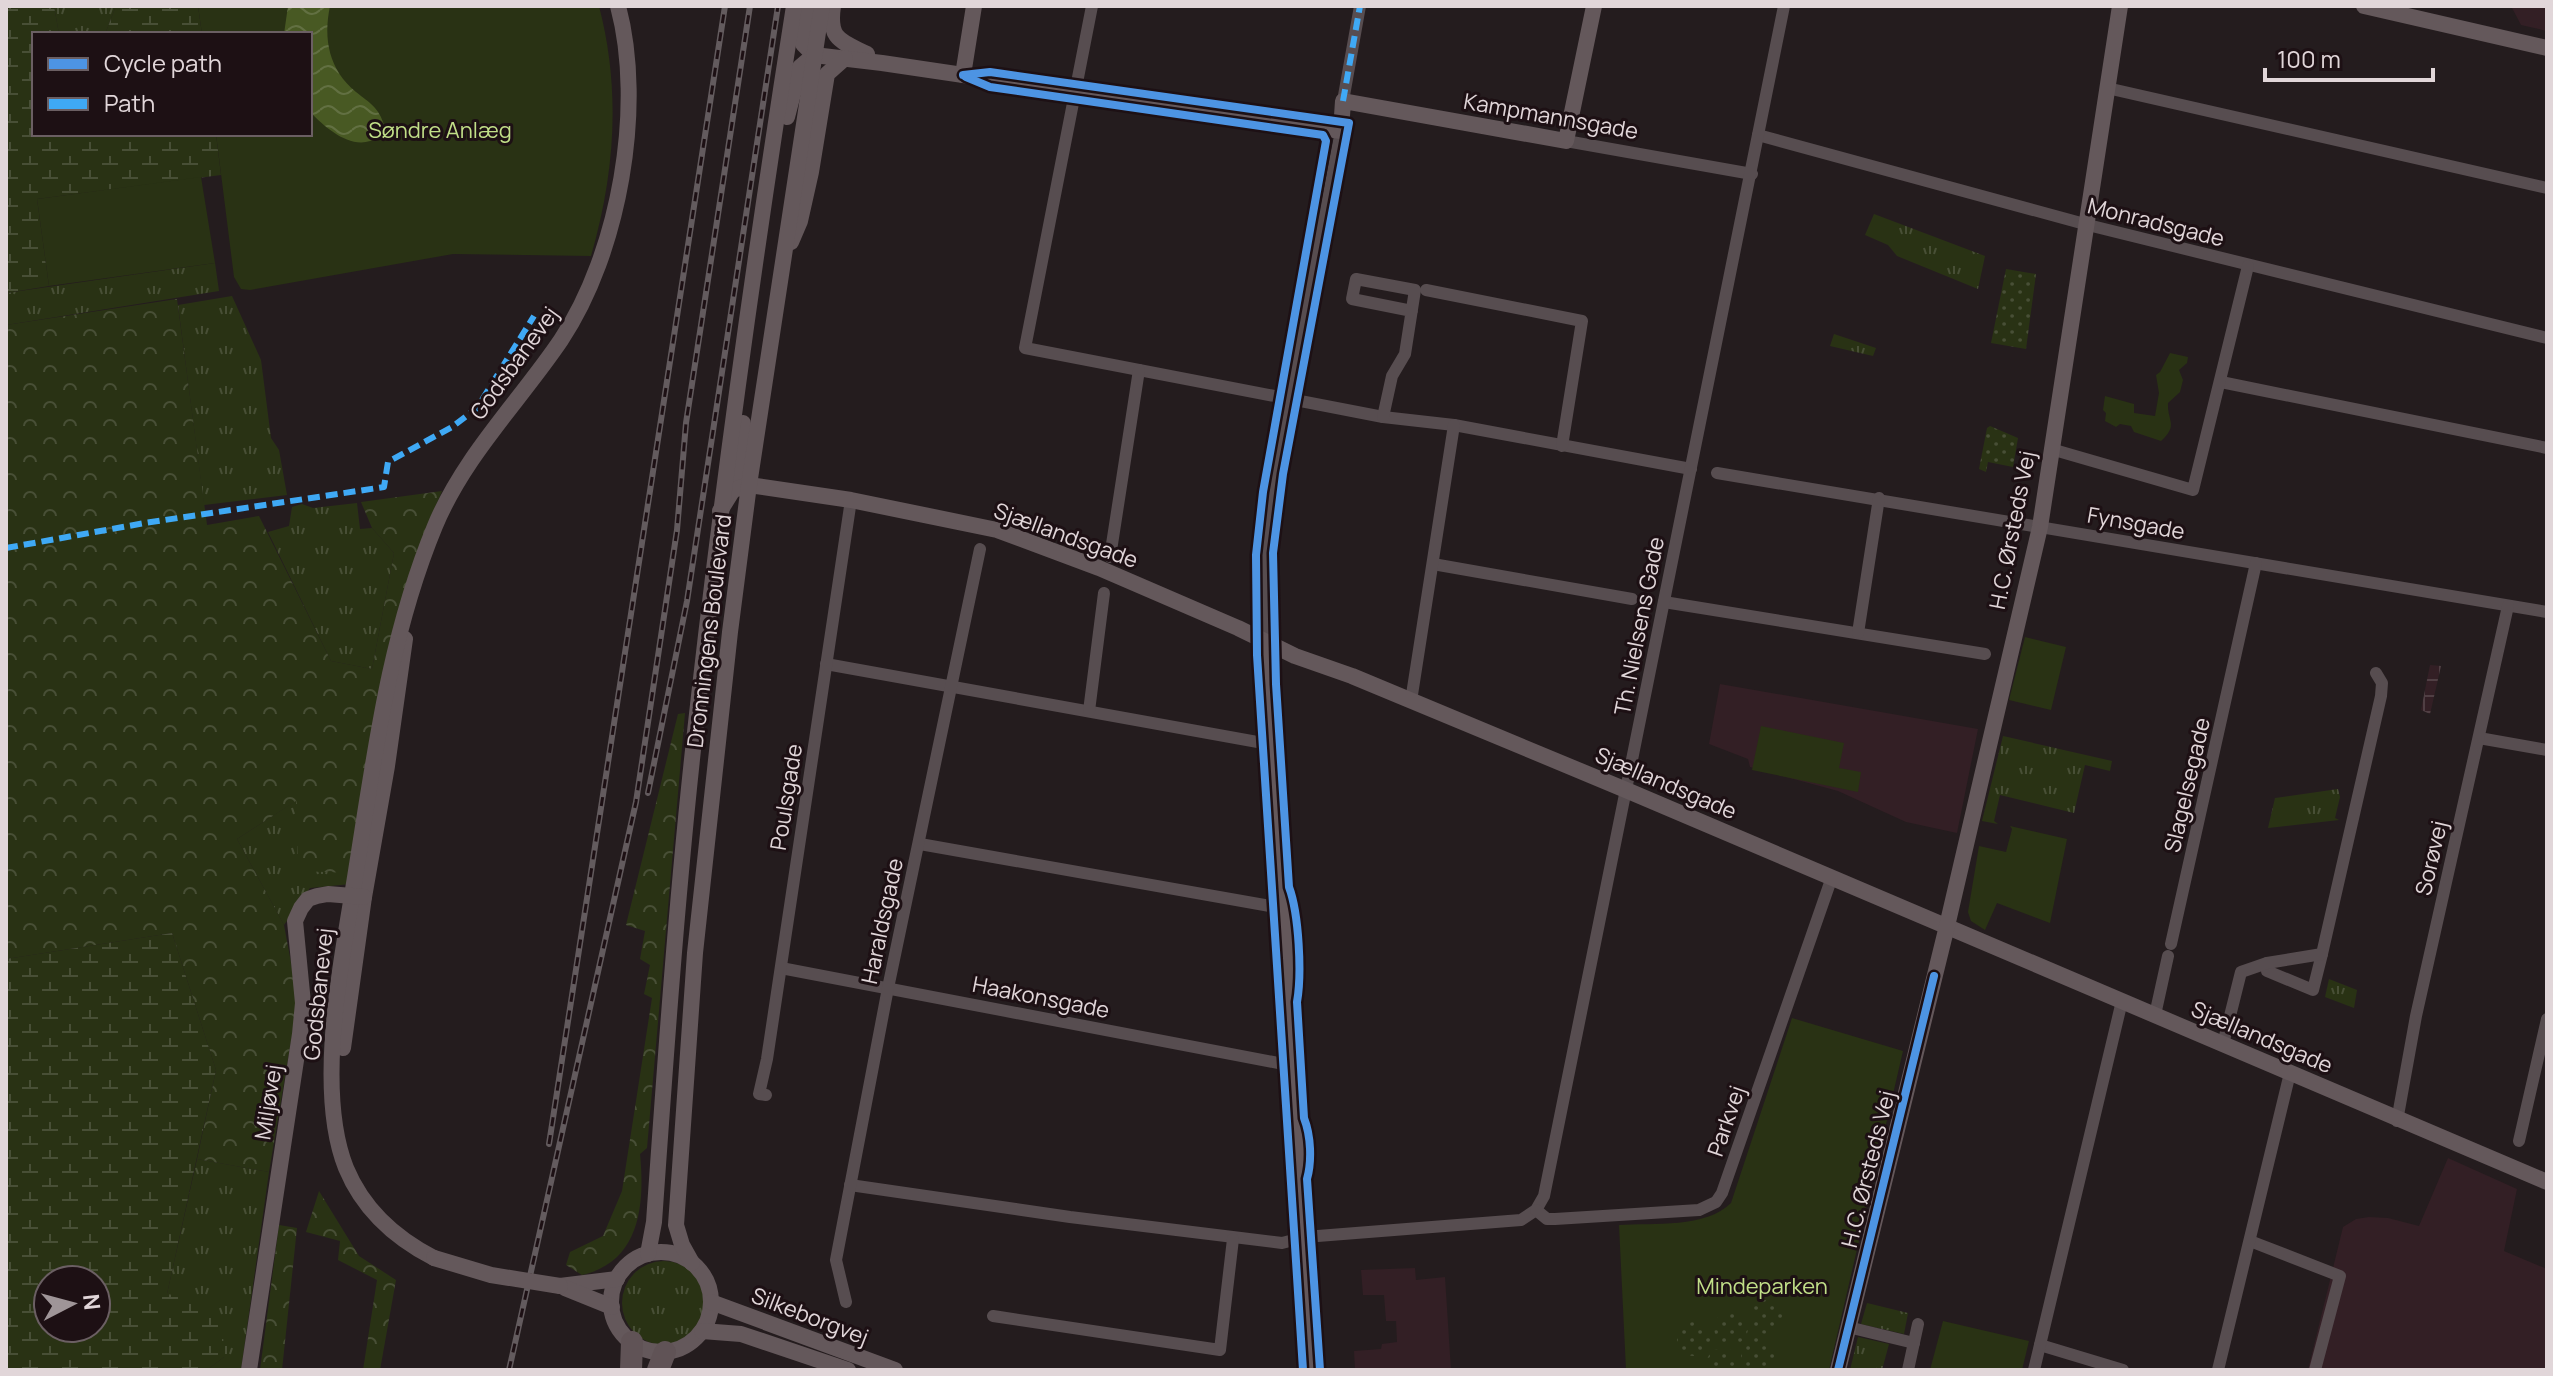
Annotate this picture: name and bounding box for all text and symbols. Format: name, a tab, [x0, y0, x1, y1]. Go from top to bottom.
legend	[32, 32, 312, 136]
scale bar	[2265, 32, 2433, 82]
text: 100 m	[2277, 42, 2341, 75]
text: Cycle path	[104, 46, 222, 79]
text: Path	[104, 86, 155, 119]
street label: Kampmannsgade	[1461, 86, 1641, 146]
park label: Søndre Anlæg	[368, 115, 512, 145]
street label: Monradsgade	[2084, 191, 2228, 254]
street label: Godsbanevej	[463, 300, 565, 426]
street label: H.C. Ørsteds Vej	[1982, 448, 2042, 612]
street label: Sjællandsgade	[990, 495, 1142, 575]
street label: Fynsgade	[2085, 500, 2187, 546]
street label: Dronningens Boulevard	[680, 513, 738, 749]
street label: Th. Nielsens Gade	[1607, 534, 1671, 718]
street label: Slagelsegade	[2157, 715, 2217, 855]
street label: Sjællandsgade	[1591, 740, 1741, 826]
street label: Poulsgade	[763, 742, 809, 852]
street label: Sorøvej	[2408, 818, 2454, 898]
street label: Haraldsgade	[854, 855, 910, 987]
street label: Godsbanevej	[296, 926, 340, 1062]
street label: Haakonsgade	[970, 969, 1112, 1025]
street label: Sjællandsgade	[2187, 994, 2337, 1080]
street label: Miljøvej	[247, 1062, 289, 1142]
street label: Parkvej	[1700, 1082, 1752, 1160]
street label: H.C. Ørsteds Vej	[1834, 1087, 1902, 1251]
north arrow	[32, 1264, 112, 1344]
park label: Mindeparken	[1696, 1271, 1828, 1301]
street label: Silkeborgvej	[747, 1280, 873, 1352]
text: N	[76, 1292, 108, 1311]

